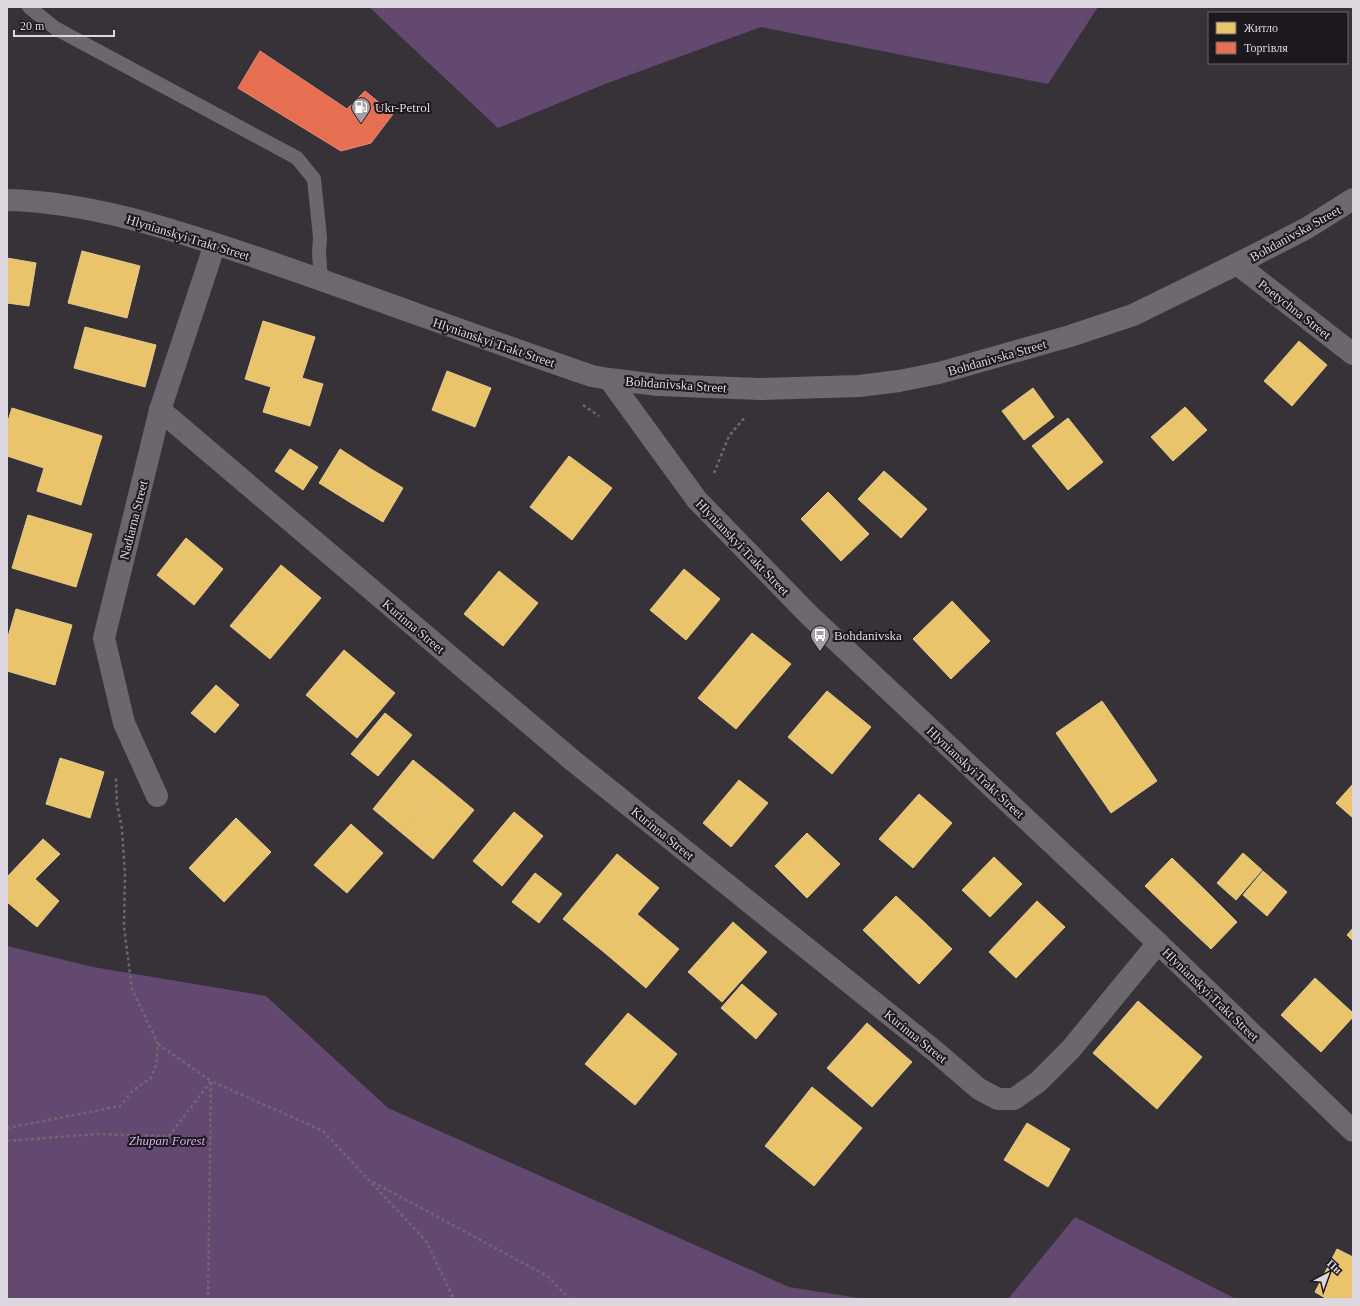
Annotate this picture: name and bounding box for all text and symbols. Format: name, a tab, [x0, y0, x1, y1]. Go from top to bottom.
scale bar	[14, 12, 114, 38]
legend	[1208, 12, 1348, 64]
text: 20 m	[20, 19, 45, 33]
text: Житло	[1244, 21, 1278, 35]
text: Торгівля	[1244, 41, 1288, 55]
fuel station icon: Ukr-Petrol	[350, 96, 372, 124]
place label: Ukr-Petrol	[375, 100, 431, 115]
street label: Bohdanivska Street	[1247, 202, 1344, 265]
street label: Hlynianskyi Trakt Street	[125, 212, 252, 263]
street label: Poetychna Street	[1256, 276, 1334, 343]
street label: Hlynianskyi Trakt Street	[431, 315, 557, 370]
street label: Bohdanivska Street	[946, 336, 1048, 379]
street label: Bohdanivska Street	[625, 373, 727, 396]
street label: Nadiarna Street	[116, 479, 151, 561]
street label: Hlynianskyi Trakt Street	[693, 496, 793, 599]
street label: Kurinna Street	[380, 596, 448, 657]
bus stop icon: Bohdanivska	[809, 624, 831, 652]
place label: Bohdanivska	[834, 628, 902, 643]
street label: Hlynianskyi Trakt Street	[924, 723, 1028, 822]
street label: Kurinna Street	[628, 804, 697, 863]
street label: Hlynianskyi Trakt Street	[1159, 945, 1262, 1044]
street label: Kurinna Street	[881, 1007, 950, 1066]
park label: Zhupan Forest	[129, 1133, 206, 1148]
north arrow	[1308, 1254, 1348, 1294]
text: Пн	[1325, 1257, 1345, 1276]

